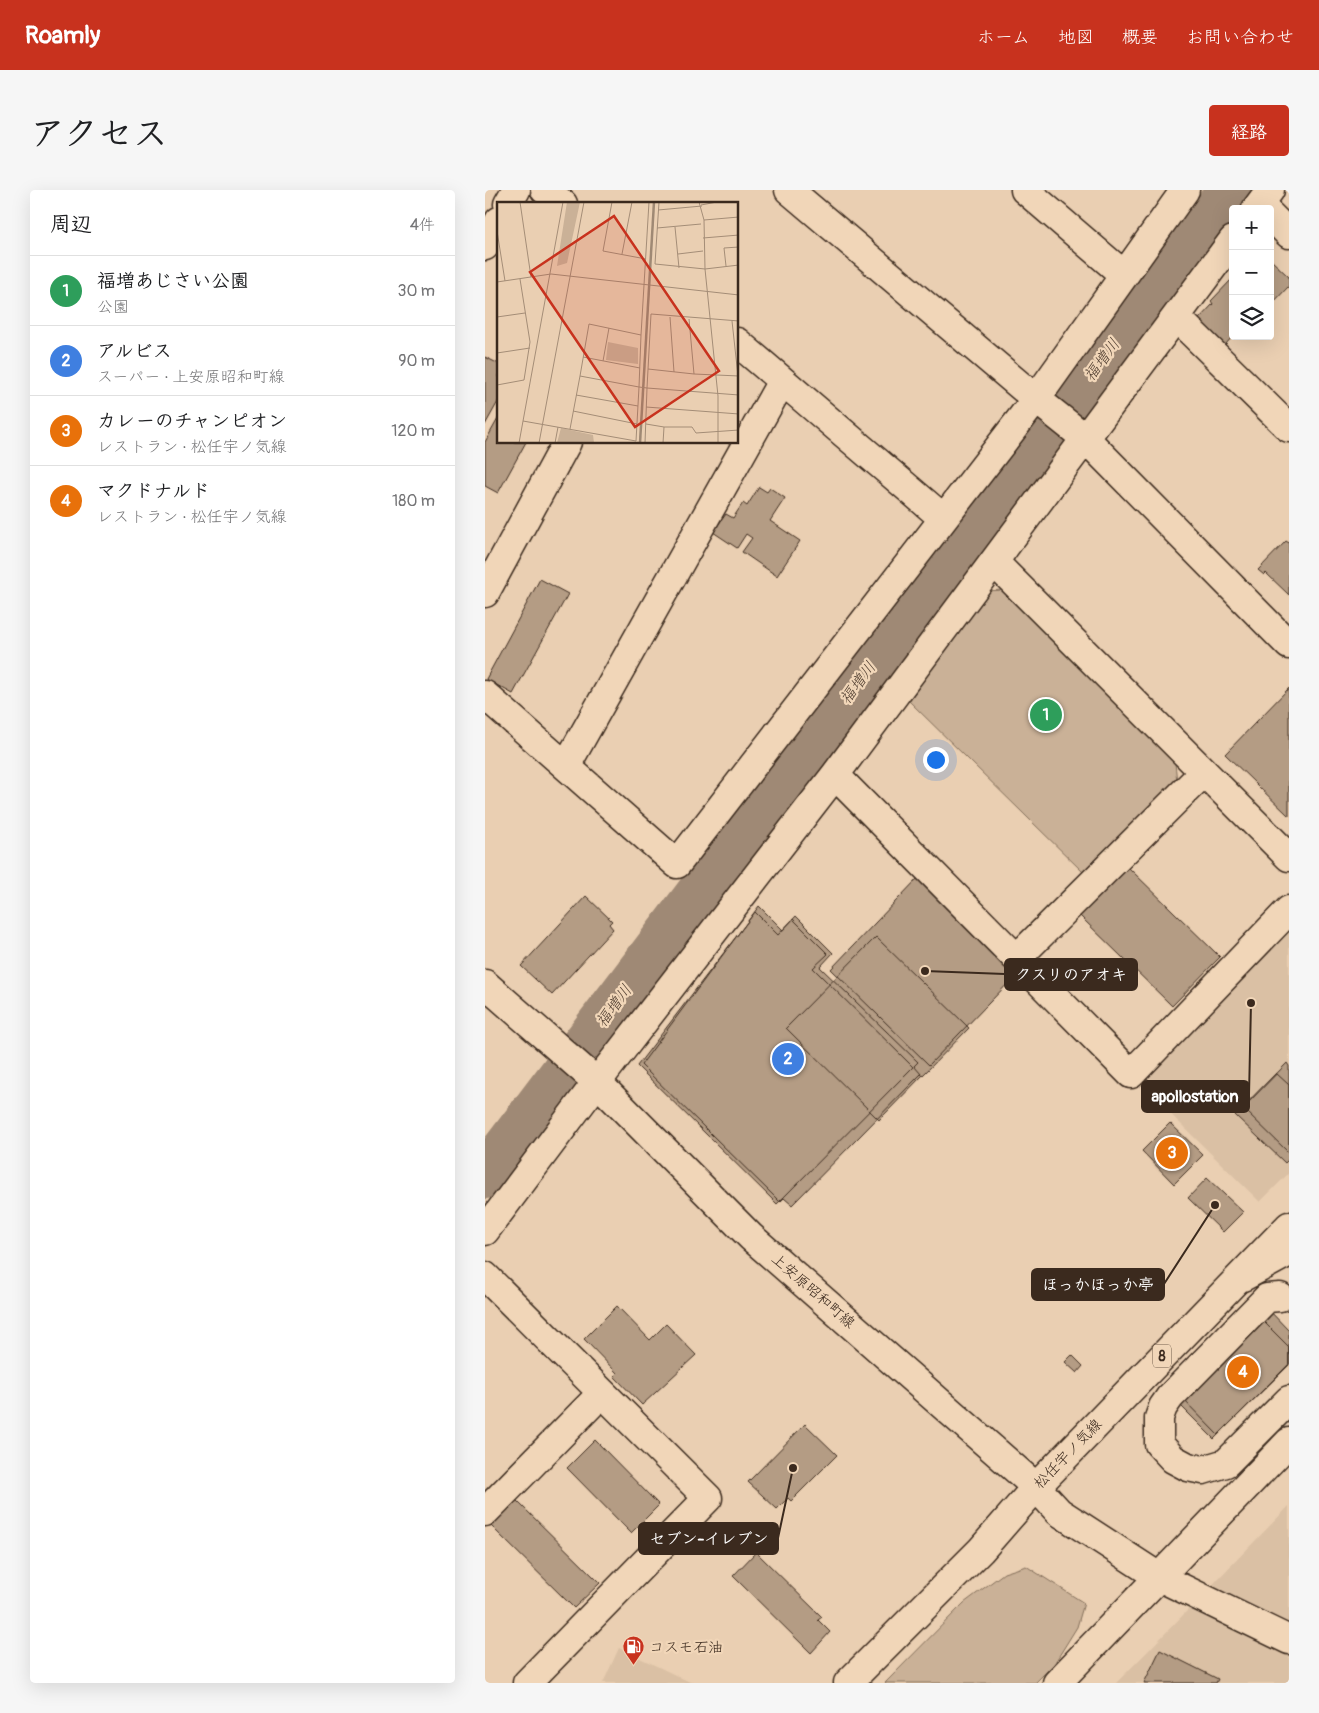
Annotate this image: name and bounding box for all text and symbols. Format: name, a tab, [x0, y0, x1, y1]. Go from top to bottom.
text: Roamly	[25, 21, 100, 50]
text: ホーム	[977, 26, 1030, 49]
text: 地図	[1058, 26, 1094, 49]
text: 概要	[1122, 26, 1158, 49]
text: お問い合わせ	[1186, 26, 1294, 49]
button: 経路	[1209, 105, 1289, 156]
text: アクセス	[30, 112, 168, 156]
inset map	[497, 202, 739, 444]
map controls	[1229, 205, 1274, 340]
button: +	[1229, 205, 1274, 250]
text: 周辺	[50, 211, 92, 238]
text: 4件	[410, 215, 435, 235]
button: −	[1229, 250, 1274, 295]
text: 福増あじさい公園	[97, 269, 249, 293]
text: 1	[63, 281, 69, 301]
text: 30 m	[397, 281, 435, 301]
button: layers	[1229, 295, 1274, 340]
text: 公園	[97, 297, 129, 317]
water label: 福増川	[1080, 335, 1124, 385]
text: アルビス	[97, 339, 172, 363]
text: 2	[62, 351, 70, 371]
text: 90 m	[398, 351, 435, 371]
text: スーパー · 上安原昭和町線	[97, 367, 284, 387]
text: カレーのチャンピオン	[97, 409, 287, 433]
text: 3	[62, 421, 70, 441]
text: 120 m	[391, 421, 435, 441]
text: レストラン · 松任宇ノ気線	[97, 437, 286, 457]
text: マクドナルド	[97, 479, 210, 503]
text: 4	[61, 491, 71, 511]
text: 180 m	[392, 491, 435, 511]
text: レストラン · 松任宇ノ気線	[97, 507, 286, 527]
water label: 福増川	[836, 658, 880, 708]
pin: 1	[1030, 696, 1062, 734]
your location	[923, 747, 949, 773]
callout: クスリのアオキ	[1005, 959, 1137, 990]
text: クスリのアオキ	[1015, 965, 1127, 985]
water label: 福増川	[592, 981, 636, 1031]
pin: 2	[772, 1040, 804, 1078]
callout: apollostation	[1142, 1081, 1249, 1112]
text: apollostation	[1151, 1087, 1239, 1107]
pin: 3	[1156, 1134, 1188, 1172]
street label: 上安原昭和町線	[767, 1249, 859, 1333]
callout: ほっかほっか亭	[1032, 1269, 1164, 1300]
text: ほっかほっか亭	[1042, 1275, 1154, 1295]
road number: 8	[1153, 1344, 1171, 1368]
pin: 4	[1227, 1353, 1259, 1391]
street label: 松任宇ノ気線	[1030, 1415, 1106, 1493]
callout: セブン-イレブン	[639, 1523, 778, 1554]
text: セブン-イレブン	[650, 1529, 768, 1549]
fuel station icon: コスモ石油	[621, 1635, 645, 1666]
place label: コスモ石油	[649, 1638, 723, 1657]

